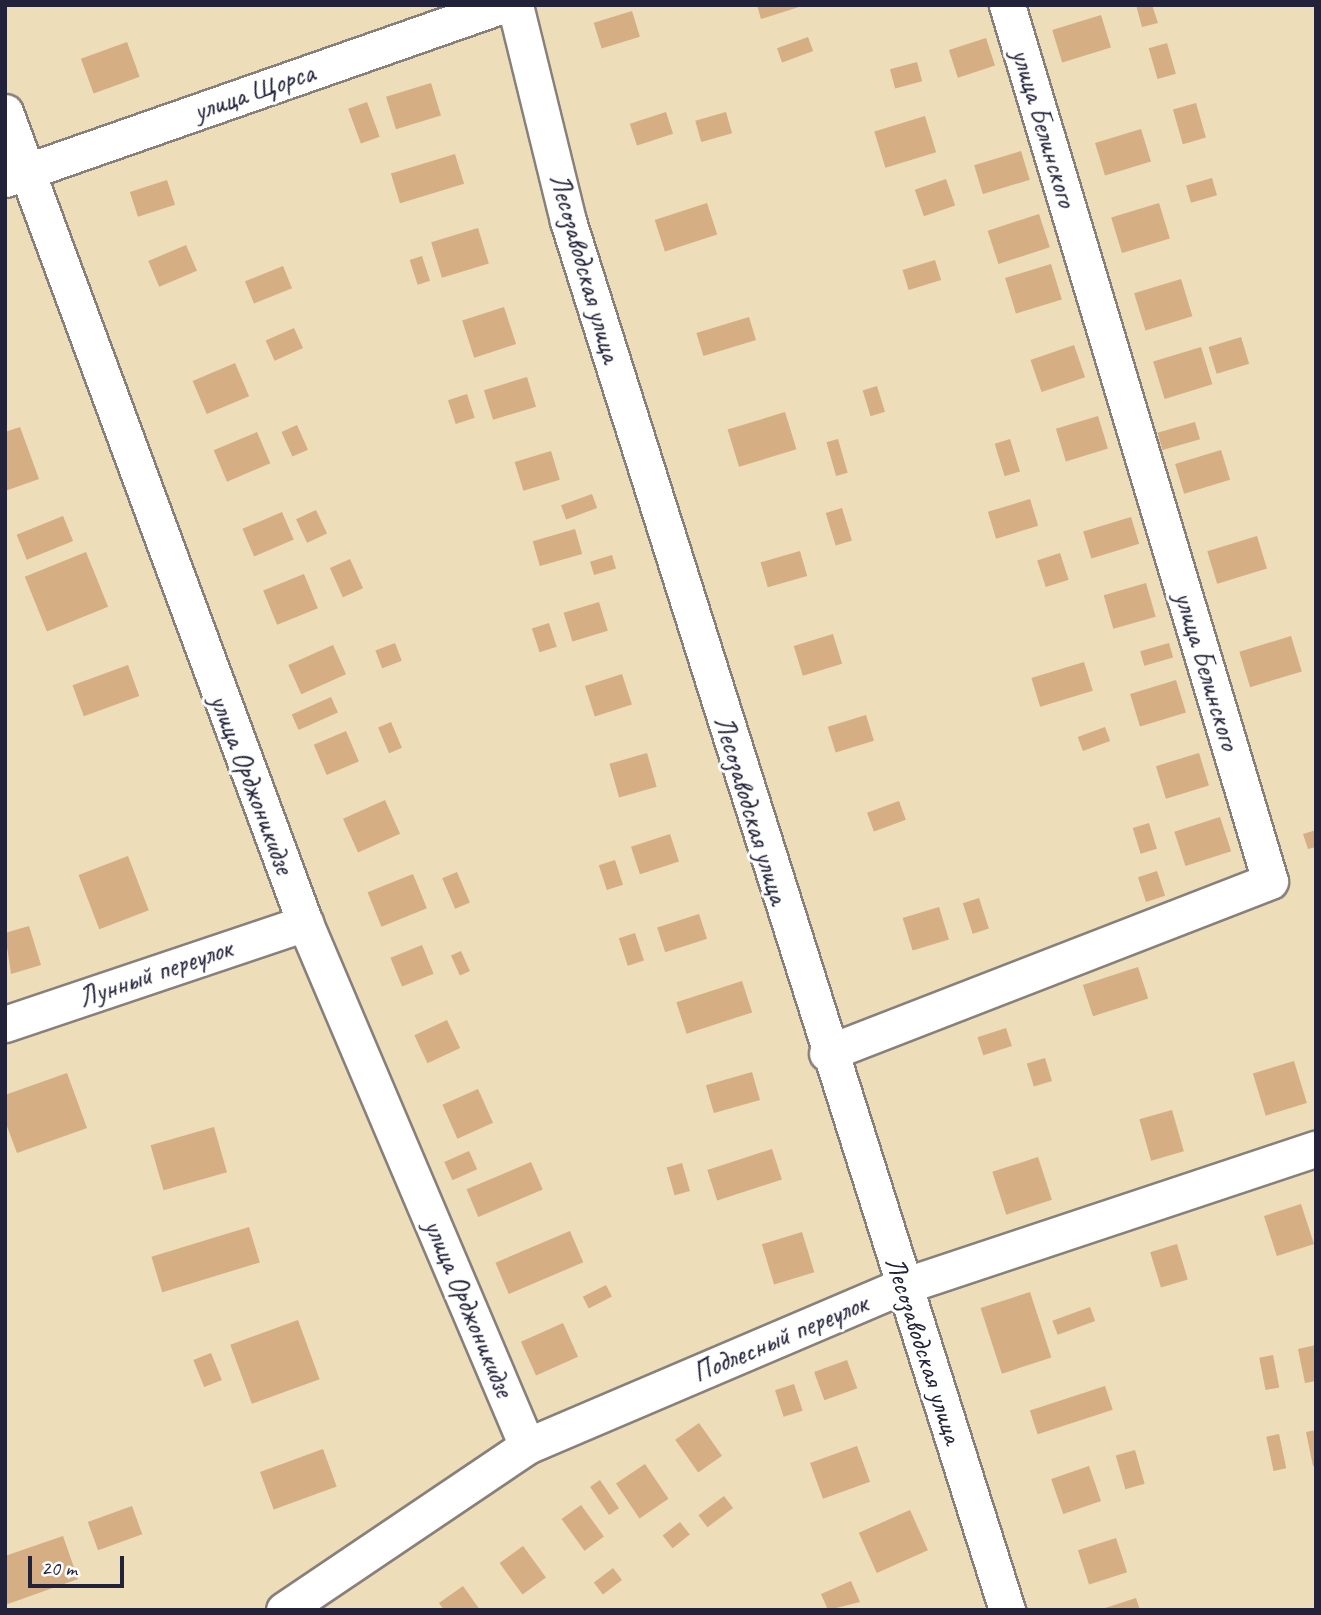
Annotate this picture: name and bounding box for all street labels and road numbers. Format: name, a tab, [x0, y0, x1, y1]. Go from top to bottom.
street label: улица Белинского	[1004, 44, 1084, 212]
street label: улица Щорса	[189, 56, 319, 128]
street label: Лесозаводская улица	[542, 170, 628, 366]
street label: улица Белинского	[1167, 587, 1247, 755]
street label: улица Орджоникидзе	[203, 691, 301, 877]
street label: Лесозаводская улица	[706, 712, 796, 908]
street label: Лунный переулок	[74, 931, 236, 1015]
street label: улица Орджоникидзе	[417, 1215, 521, 1401]
street label: Лесозаводская улица	[878, 1252, 970, 1448]
street label: Подлесный переулок	[688, 1286, 872, 1390]

